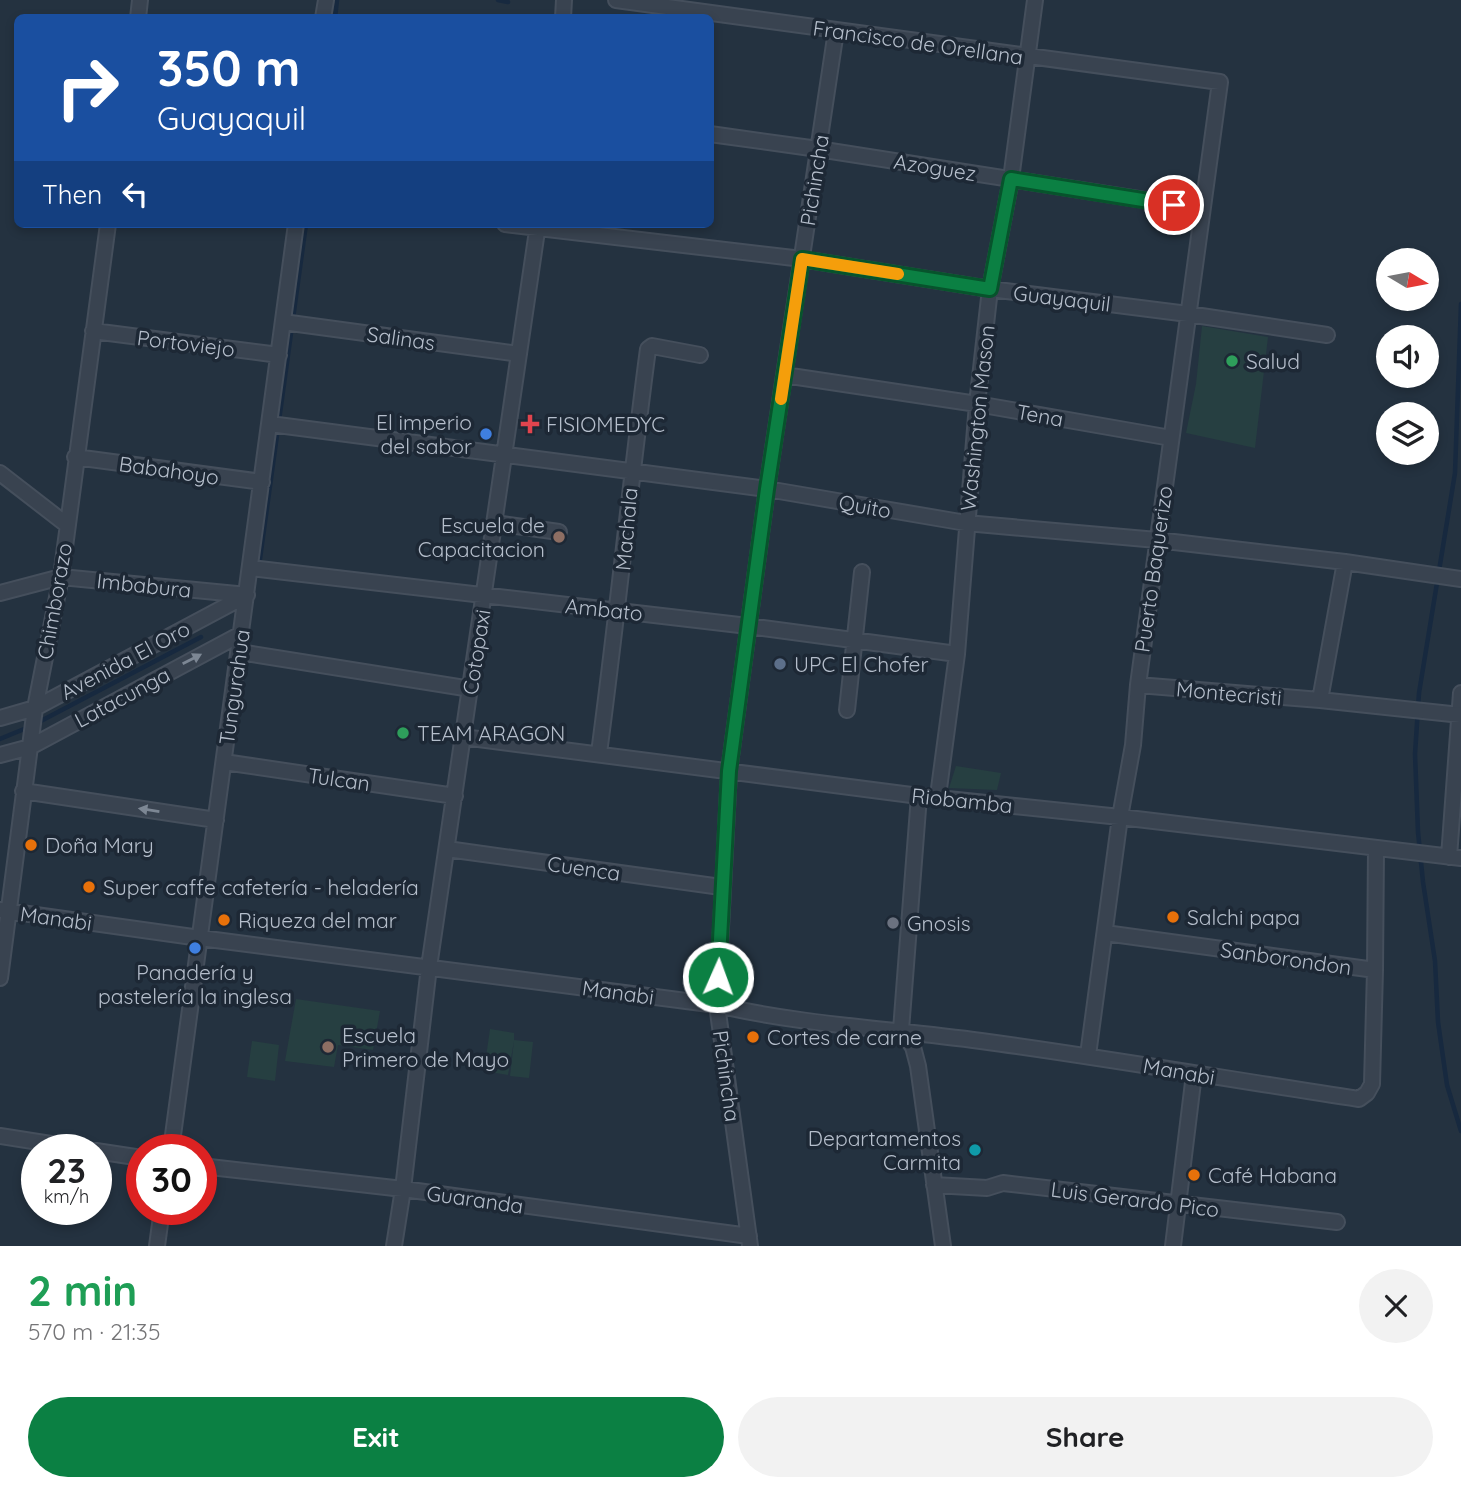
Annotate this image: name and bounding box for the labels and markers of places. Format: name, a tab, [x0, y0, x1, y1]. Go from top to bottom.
pin	[1144, 175, 1204, 235]
place label: Salud	[1246, 348, 1300, 374]
marker: Salud	[1224, 353, 1240, 369]
place label: El imperio del sabor	[376, 409, 472, 459]
place label: FISIOMEDYC	[546, 411, 665, 437]
marker: FISIOMEDYC	[520, 414, 540, 434]
marker: El imperio del sabor	[478, 426, 494, 442]
place label: Escuela de Capacitacion	[418, 512, 545, 562]
marker: Escuela de Capacitacion	[551, 529, 567, 545]
place label: UPC El Chofer	[794, 651, 928, 677]
marker: UPC El Chofer	[772, 656, 788, 672]
place label: TEAM ARAGON	[417, 720, 565, 746]
marker: TEAM ARAGON	[395, 725, 411, 741]
place label: Doña Mary	[45, 832, 154, 858]
marker: Doña Mary	[23, 837, 39, 853]
place label: Super caffe cafetería - heladería	[103, 874, 419, 900]
marker: Super caffe cafetería - heladería	[81, 879, 97, 895]
place label: Salchi papa	[1187, 904, 1300, 930]
place label: Riqueza del mar	[238, 907, 397, 933]
marker: Salchi papa	[1165, 909, 1181, 925]
place label: Gnosis	[907, 910, 971, 936]
marker: Riqueza del mar	[216, 912, 232, 928]
marker: Gnosis	[885, 915, 901, 931]
marker: Panadería y pastelería la inglesa	[187, 940, 203, 956]
place label: Panadería y pastelería la inglesa	[98, 959, 292, 1009]
place label: Escuela Primero de Mayo	[342, 1022, 509, 1072]
place label: Cortes de carne	[767, 1024, 922, 1050]
marker: Cortes de carne	[745, 1029, 761, 1045]
marker: Escuela Primero de Mayo	[320, 1039, 336, 1055]
place label: Departamentos Carmita	[808, 1125, 961, 1175]
marker: Departamentos Carmita	[967, 1142, 983, 1158]
place label: Café Habana	[1208, 1162, 1337, 1188]
marker: Café Habana	[1186, 1167, 1202, 1183]

